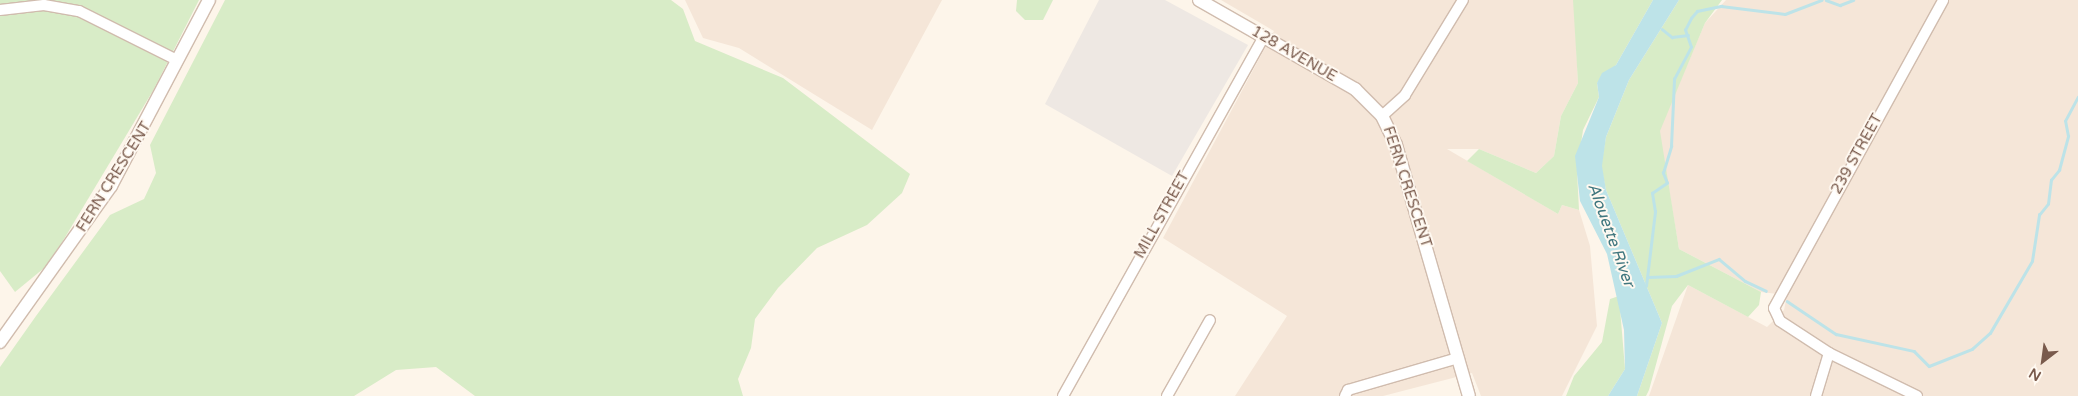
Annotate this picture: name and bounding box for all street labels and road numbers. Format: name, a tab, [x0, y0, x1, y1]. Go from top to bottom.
street label: 128 AVENUE	[1248, 22, 1340, 86]
street label: 239 STREET	[1828, 111, 1886, 197]
street label: FERN CRESCENT	[73, 119, 155, 235]
street label: FERN CRESCENT	[1379, 124, 1435, 250]
street label: MILL STREET	[1131, 168, 1193, 262]

